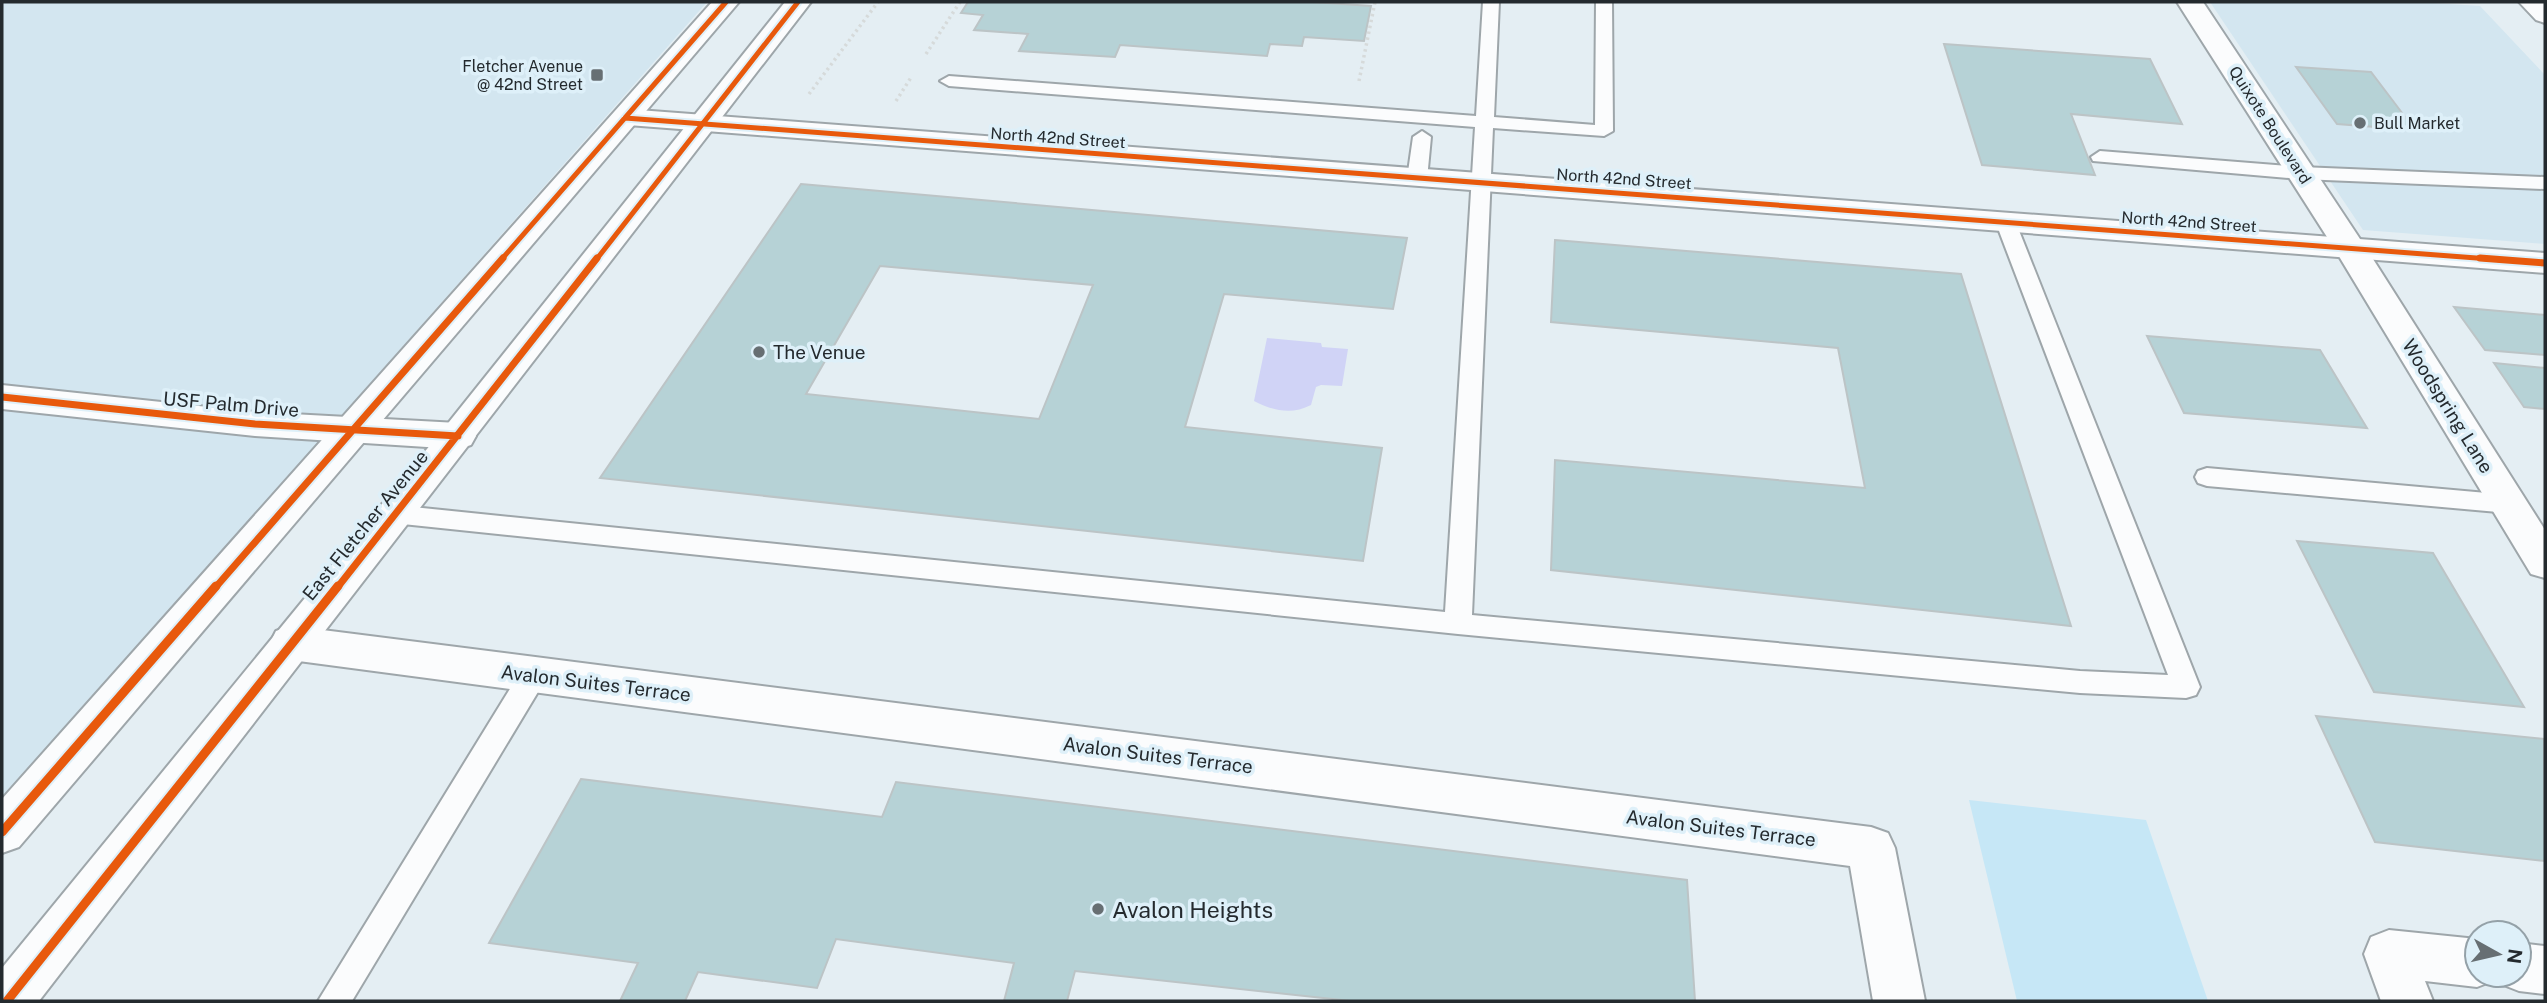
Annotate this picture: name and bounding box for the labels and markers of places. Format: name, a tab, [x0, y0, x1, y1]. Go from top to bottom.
place label: Fletcher Avenue @ 42nd Street	[462, 57, 583, 94]
marker: Fletcher Avenue @ 42nd Street	[589, 67, 605, 83]
place label: Bull Market	[2374, 114, 2460, 133]
marker: Bull Market	[2352, 115, 2368, 131]
place label: The Venue	[773, 341, 865, 363]
marker: The Venue	[751, 344, 767, 360]
place label: Avalon Heights	[1112, 896, 1273, 923]
marker: Avalon Heights	[1090, 901, 1106, 917]

